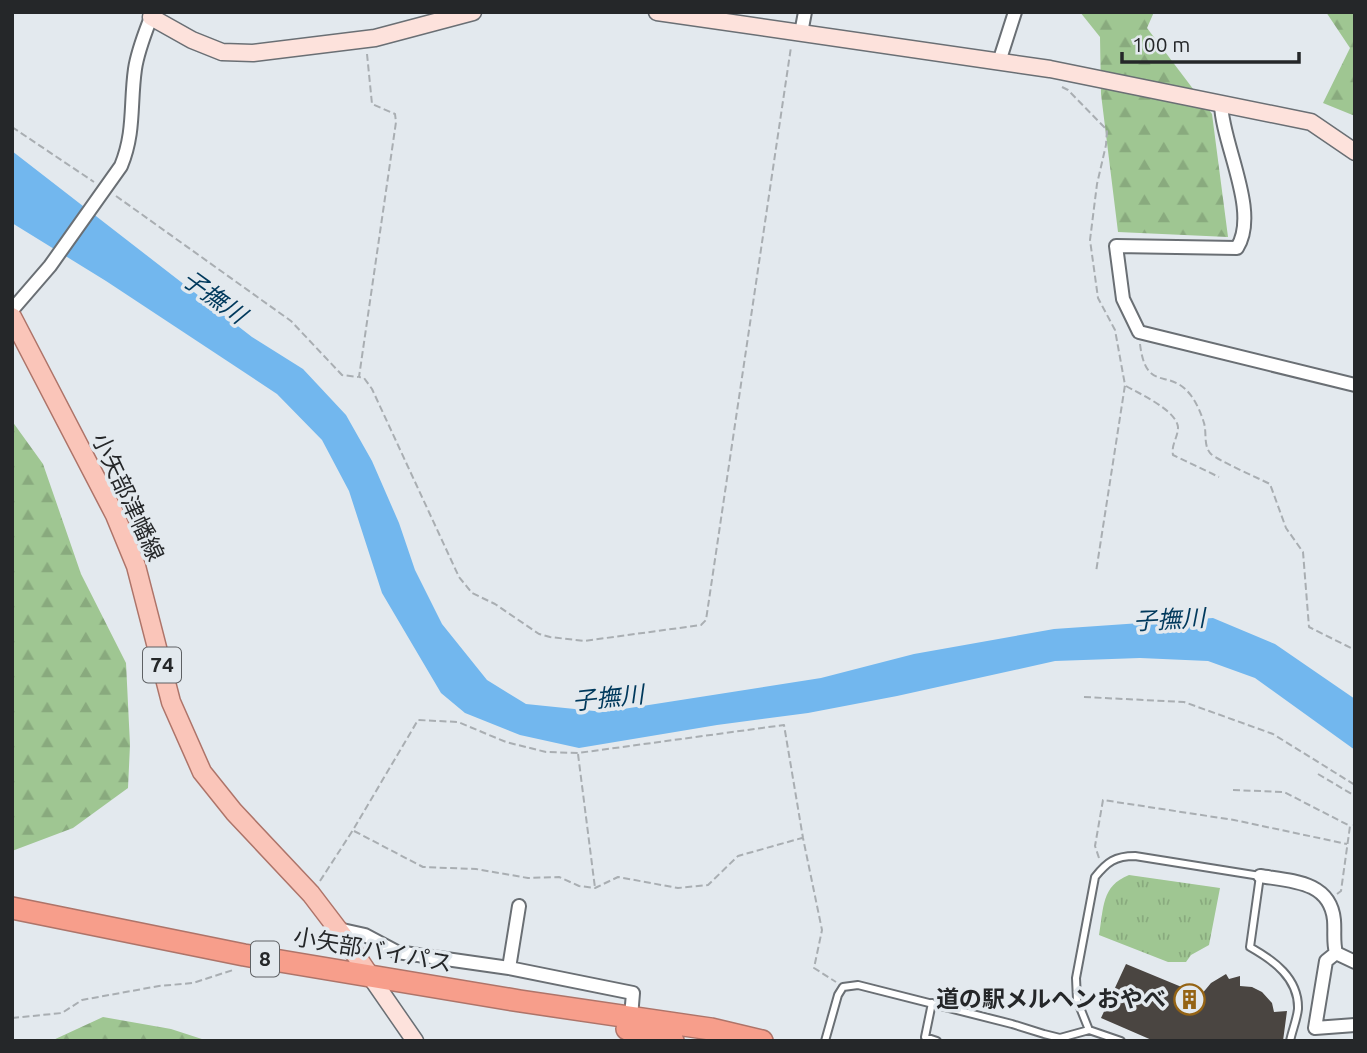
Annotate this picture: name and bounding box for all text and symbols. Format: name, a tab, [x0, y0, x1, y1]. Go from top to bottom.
scale bar	[1122, 21, 1299, 65]
text: 100 m	[1132, 32, 1190, 56]
water label: 子撫川	[177, 265, 254, 330]
street label: 小矢部津幡線	[88, 429, 169, 565]
water label: 子撫川	[1132, 604, 1209, 635]
road number: 74	[143, 648, 181, 682]
water label: 子撫川	[571, 680, 648, 715]
street label: 小矢部バイパス	[292, 923, 454, 976]
road number: 8	[251, 942, 279, 976]
building icon: 道の駅メルヘンおやべ	[1172, 982, 1206, 1016]
place label: 道の駅メルヘンおやべ	[936, 986, 1166, 1011]

